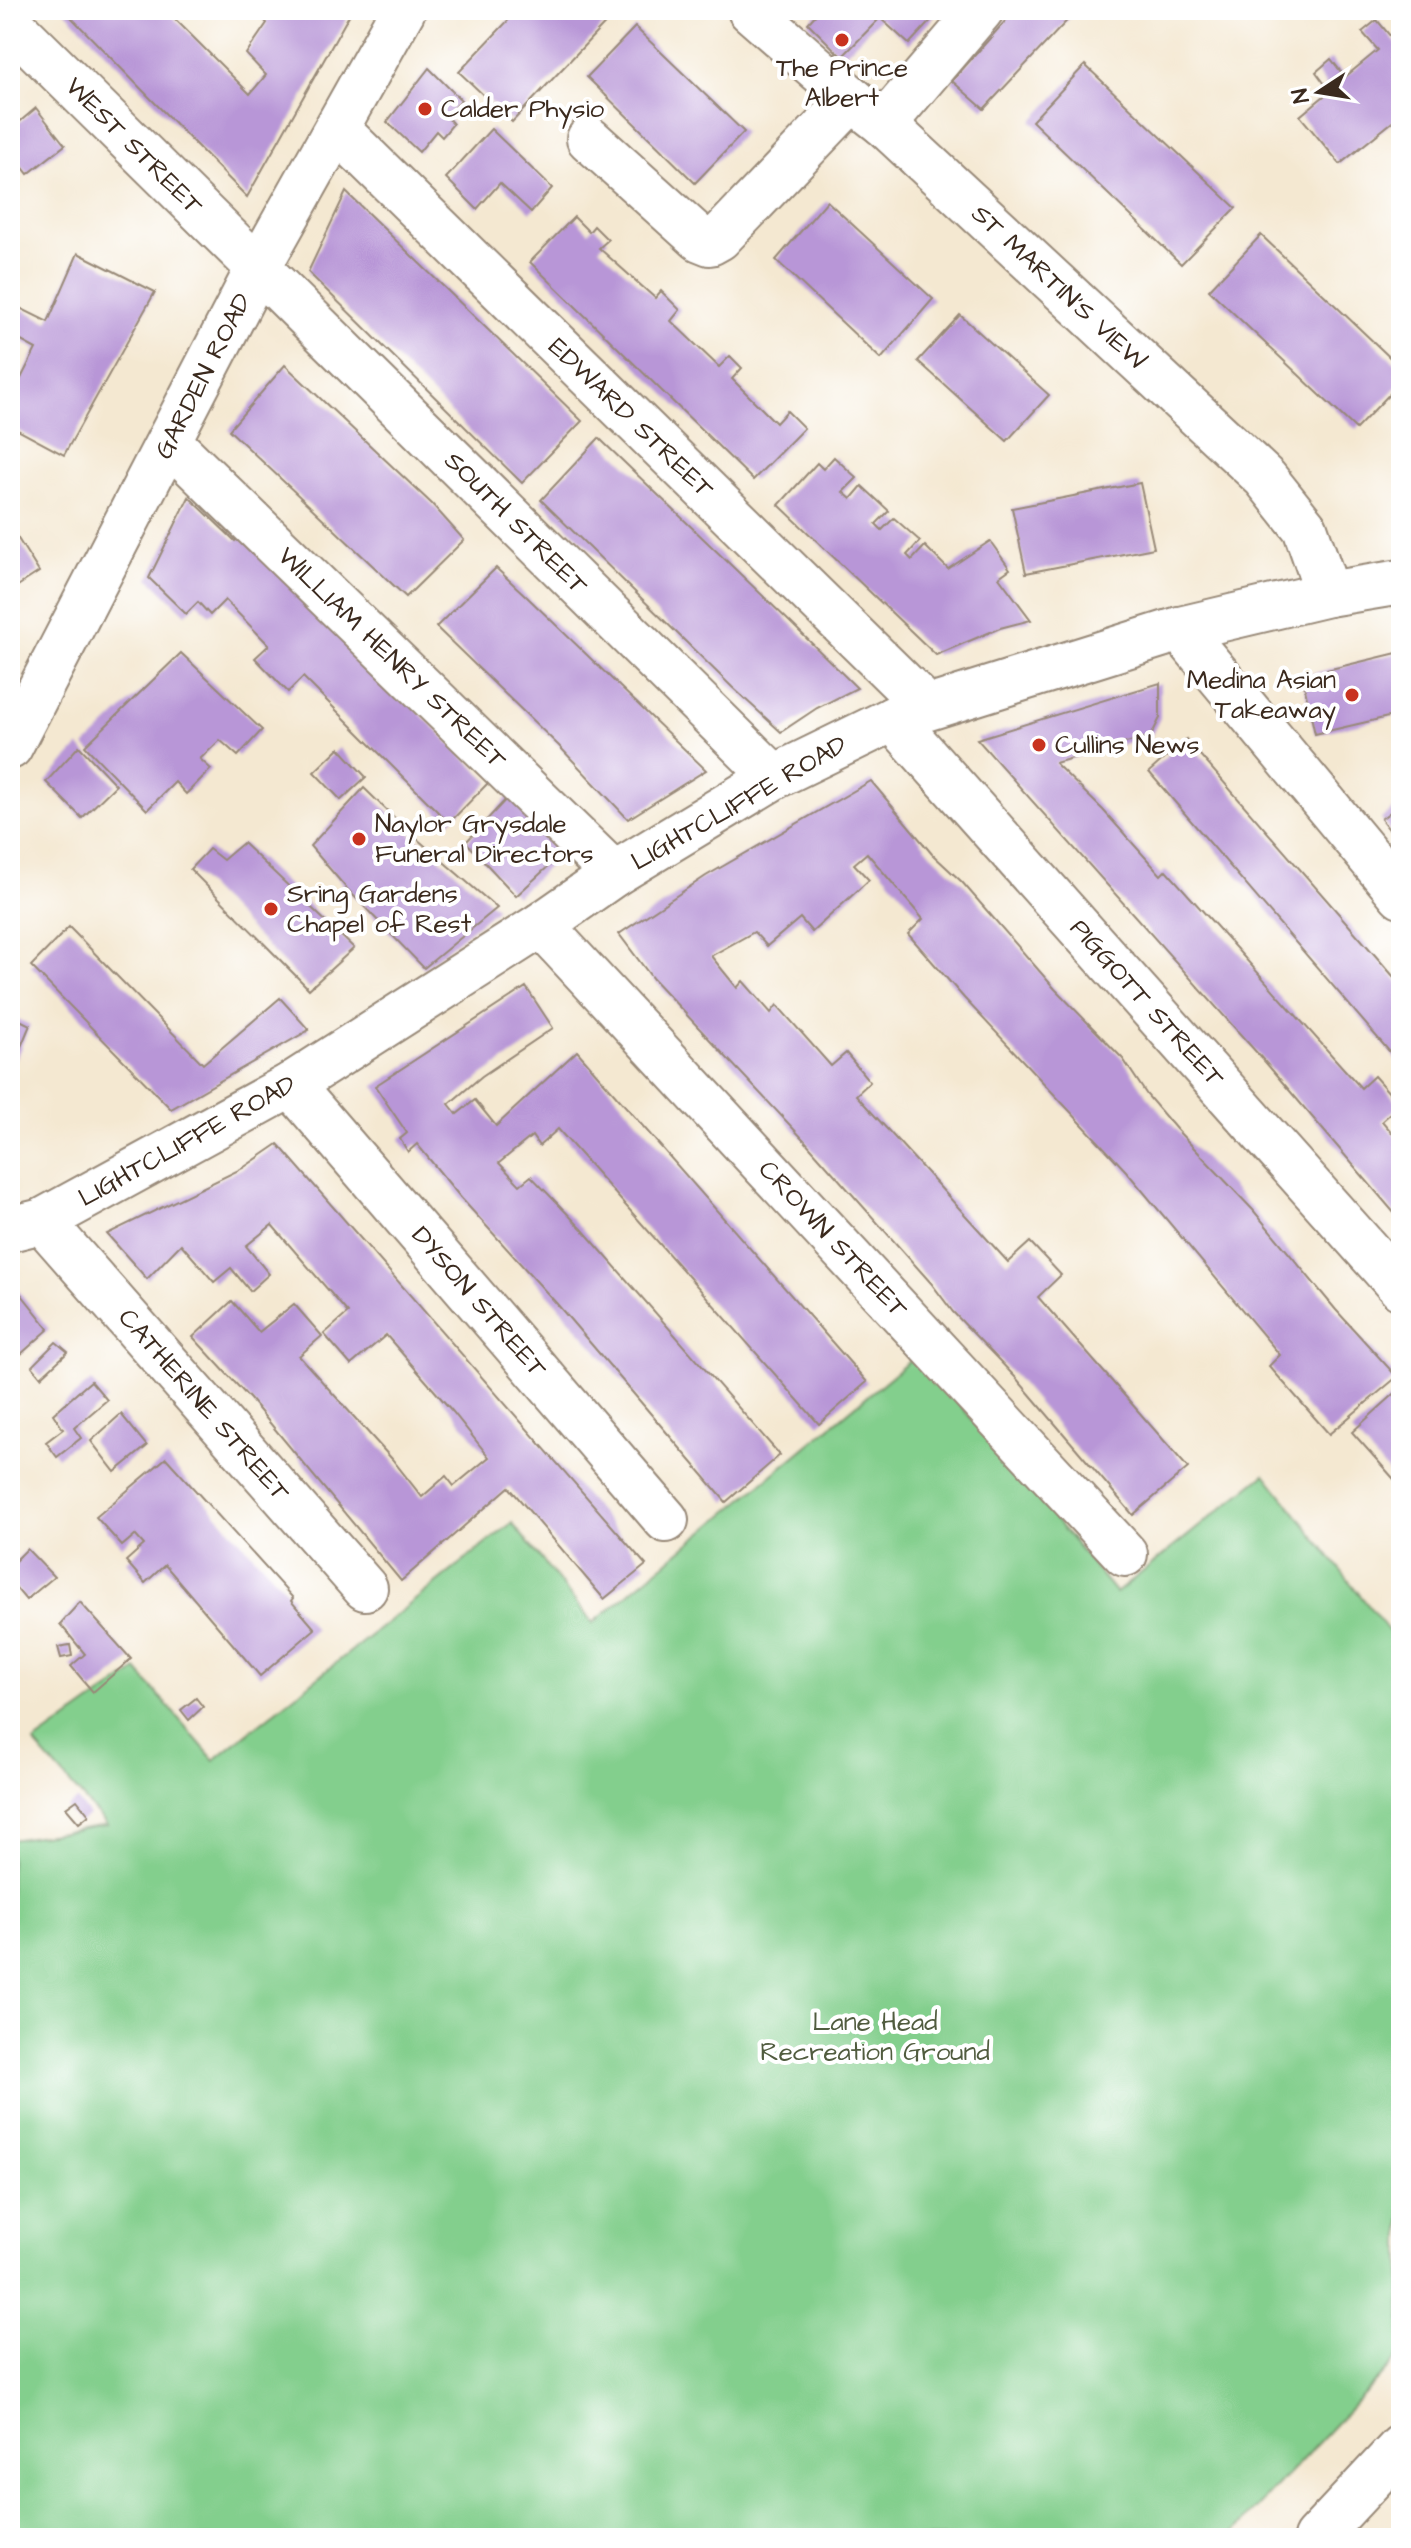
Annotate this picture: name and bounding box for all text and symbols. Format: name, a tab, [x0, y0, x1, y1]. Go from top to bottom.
marker: The Prince Albert	[833, 31, 851, 49]
place label: The Prince Albert	[776, 50, 908, 116]
north arrow	[1279, 52, 1359, 132]
street label: WEST STREET	[57, 69, 211, 223]
text: N	[1284, 86, 1317, 106]
place label: Calder Physio	[441, 91, 605, 129]
marker: Calder Physio	[416, 100, 434, 118]
street label: ST MARTIN'S VIEW	[963, 196, 1155, 378]
street label: GARDEN ROAD	[146, 287, 260, 465]
street label: EDWARD STREET	[540, 329, 722, 507]
street label: SOUTH STREET	[436, 443, 596, 603]
street label: WILLIAM HENRY STREET	[270, 539, 515, 778]
place label: Medina Asian Takeaway	[1187, 662, 1336, 730]
marker: Medina Asian Takeaway	[1343, 686, 1361, 704]
street label: LIGHTCLIFFE ROAD	[625, 726, 854, 879]
place label: Cullins News	[1055, 727, 1200, 763]
marker: Cullins News	[1030, 736, 1048, 754]
place label: Naylor Grysdale Funeral Directors	[375, 806, 594, 872]
marker: Naylor Grysdale Funeral Directors	[350, 830, 368, 848]
place label: Sring Gardens Chapel of Rest	[287, 876, 472, 942]
marker: Sring Gardens Chapel of Rest	[262, 900, 280, 918]
street label: PIGGOTT STREET	[1062, 911, 1233, 1096]
street label: LIGHTCLIFFE ROAD	[72, 1066, 302, 1216]
street label: CROWN STREET	[750, 1152, 916, 1326]
street label: DYSON STREET	[403, 1218, 555, 1386]
street label: CATHERINE STREET	[110, 1301, 299, 1510]
park label: Lane Head Recreation Ground	[760, 2004, 990, 2070]

